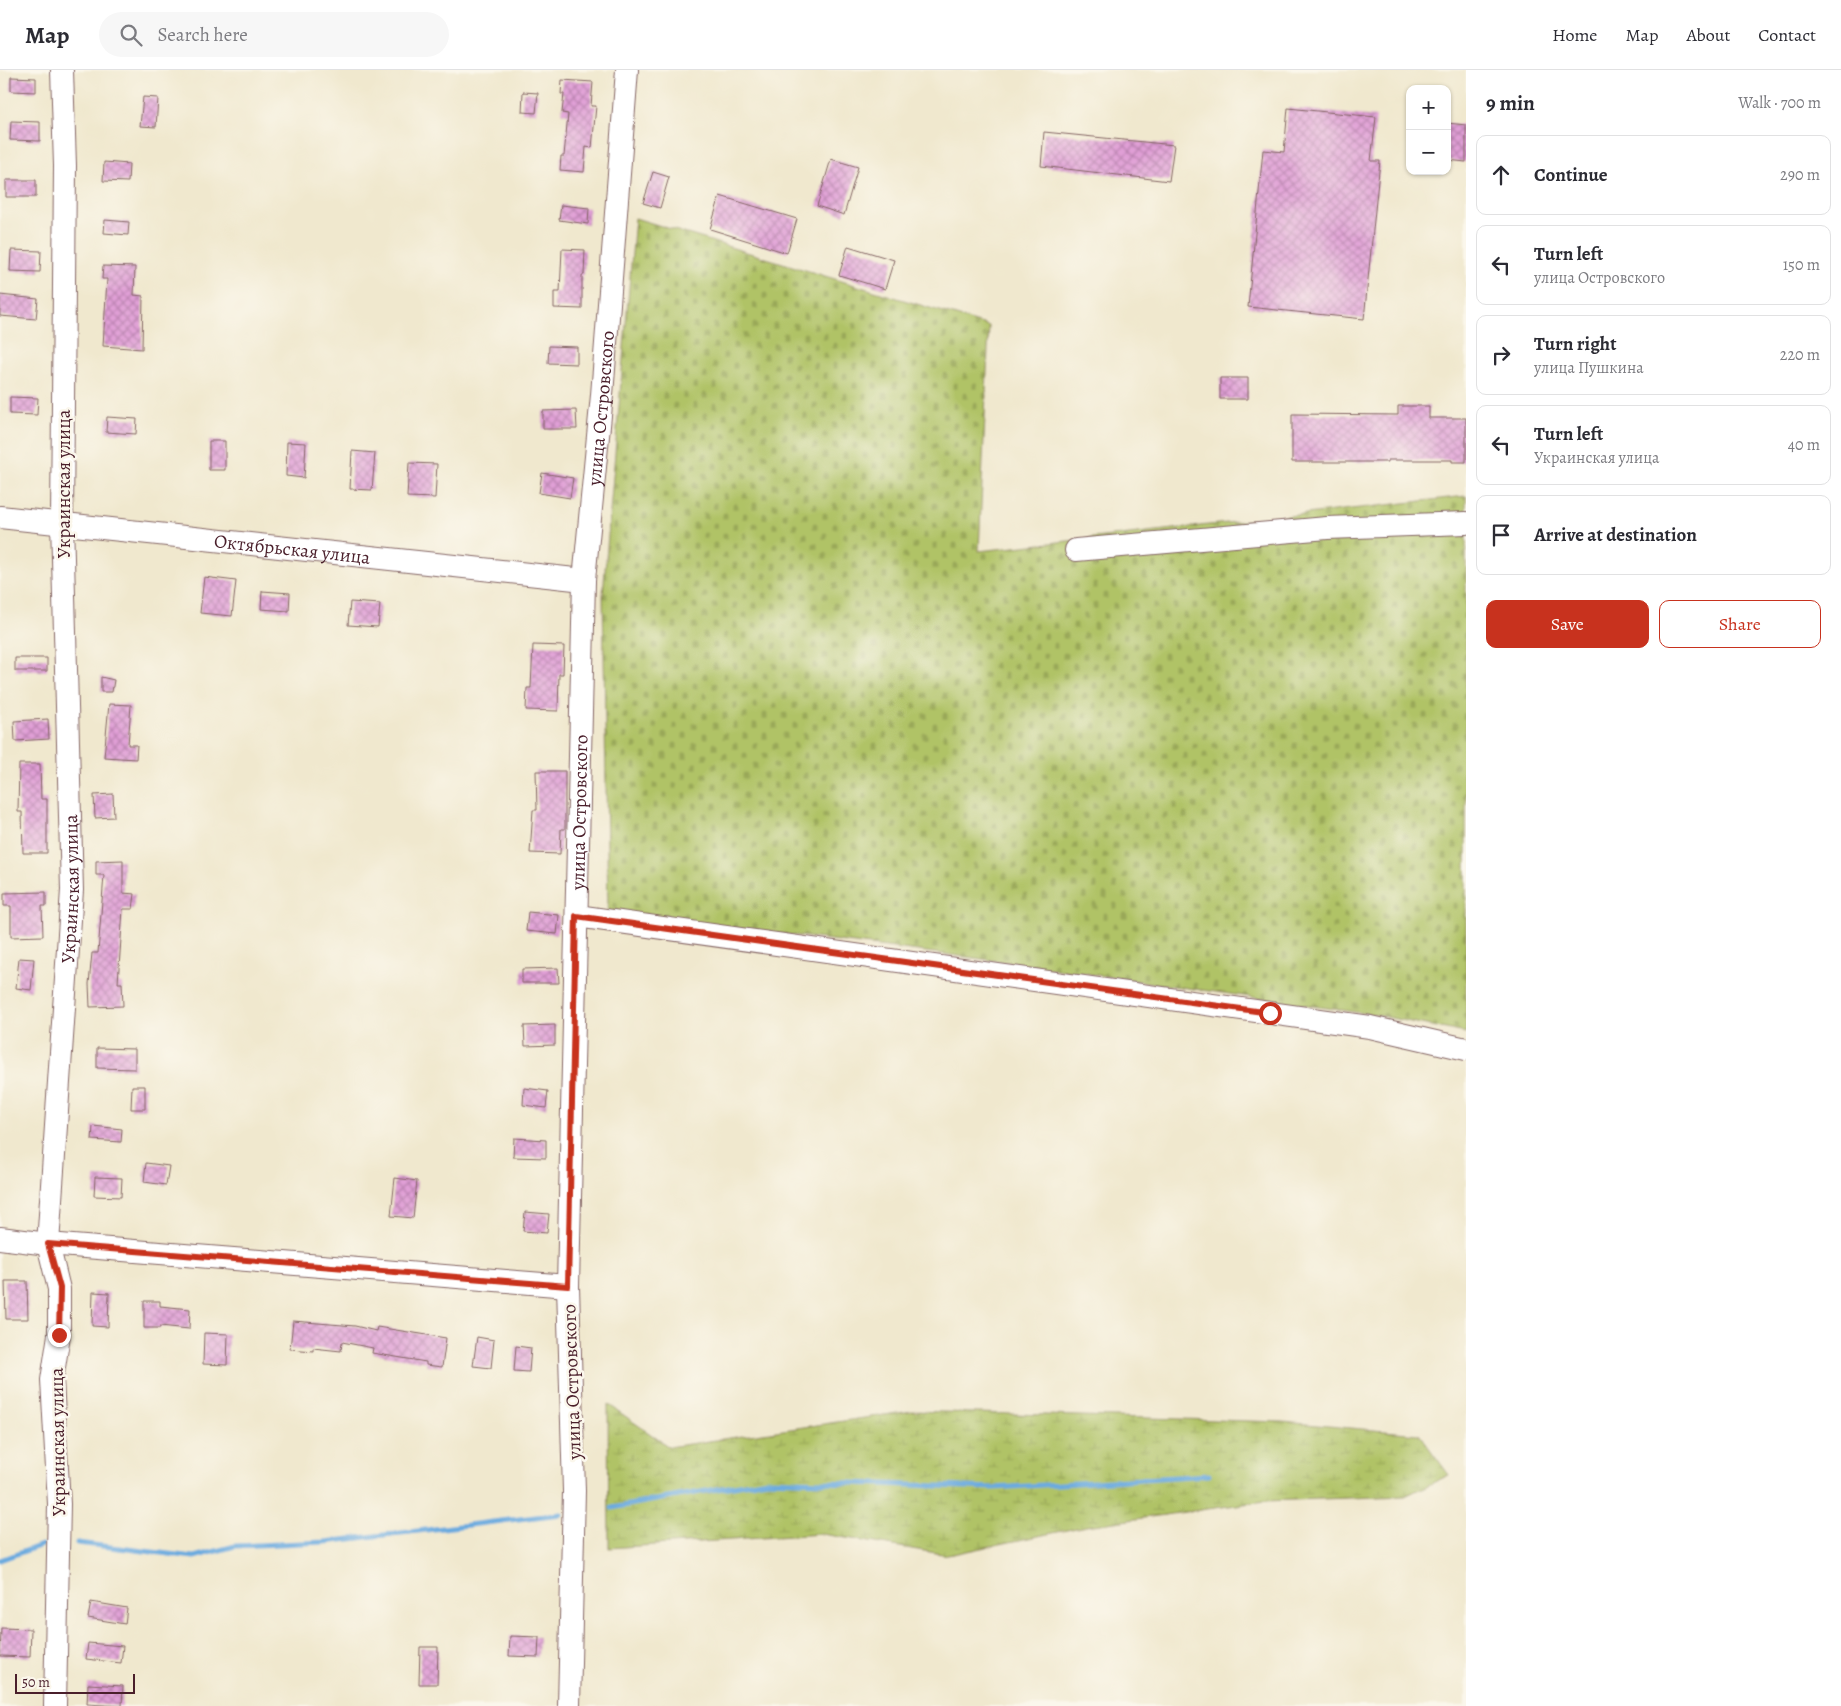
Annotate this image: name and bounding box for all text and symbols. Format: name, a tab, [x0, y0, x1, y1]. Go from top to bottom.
search box	[99, 12, 449, 57]
text: Map	[25, 19, 69, 51]
icon: search	[117, 21, 145, 49]
text: Search here	[157, 22, 248, 48]
text: Home	[1552, 23, 1597, 47]
text: Map	[1625, 23, 1658, 47]
text: About	[1686, 23, 1730, 47]
text: Contact	[1758, 23, 1816, 47]
map controls	[1406, 85, 1451, 175]
button: +	[1406, 85, 1451, 130]
text: 9 min	[1486, 89, 1535, 117]
text: Walk · 700 m	[1738, 92, 1821, 114]
button: −	[1406, 130, 1451, 175]
icon: ahead	[1487, 161, 1515, 189]
text: Continue	[1534, 162, 1608, 188]
text: 290 m	[1780, 164, 1820, 186]
text: Turn left	[1534, 241, 1603, 267]
icon: left	[1487, 251, 1515, 279]
text: 150 m	[1783, 254, 1820, 276]
text: улица Островского	[1534, 267, 1665, 289]
street label: улица Островского	[581, 330, 621, 488]
text: Turn right	[1534, 331, 1616, 357]
icon: right	[1487, 341, 1515, 369]
text: 220 m	[1780, 344, 1820, 366]
text: улица Пушкина	[1534, 357, 1644, 379]
street label: Украинская улица	[51, 409, 77, 558]
text: Turn left	[1534, 421, 1603, 447]
icon: left	[1487, 431, 1515, 459]
text: 40 m	[1788, 434, 1820, 456]
text: Украинская улица	[1534, 447, 1659, 469]
icon: arrive	[1487, 521, 1515, 549]
text: Arrive at destination	[1534, 522, 1697, 548]
street label: Октябрьская улица	[213, 528, 372, 571]
button: Save	[1486, 600, 1649, 648]
button: Share	[1659, 600, 1821, 648]
street label: улица Островского	[565, 734, 594, 891]
street label: Украинская улица	[55, 814, 86, 964]
route start	[1259, 1002, 1282, 1025]
street label: улица Островского	[556, 1304, 588, 1461]
route end	[48, 1324, 71, 1347]
street label: Украинская улица	[44, 1367, 72, 1517]
scale bar	[15, 1671, 135, 1694]
text: 50 m	[22, 1673, 50, 1692]

